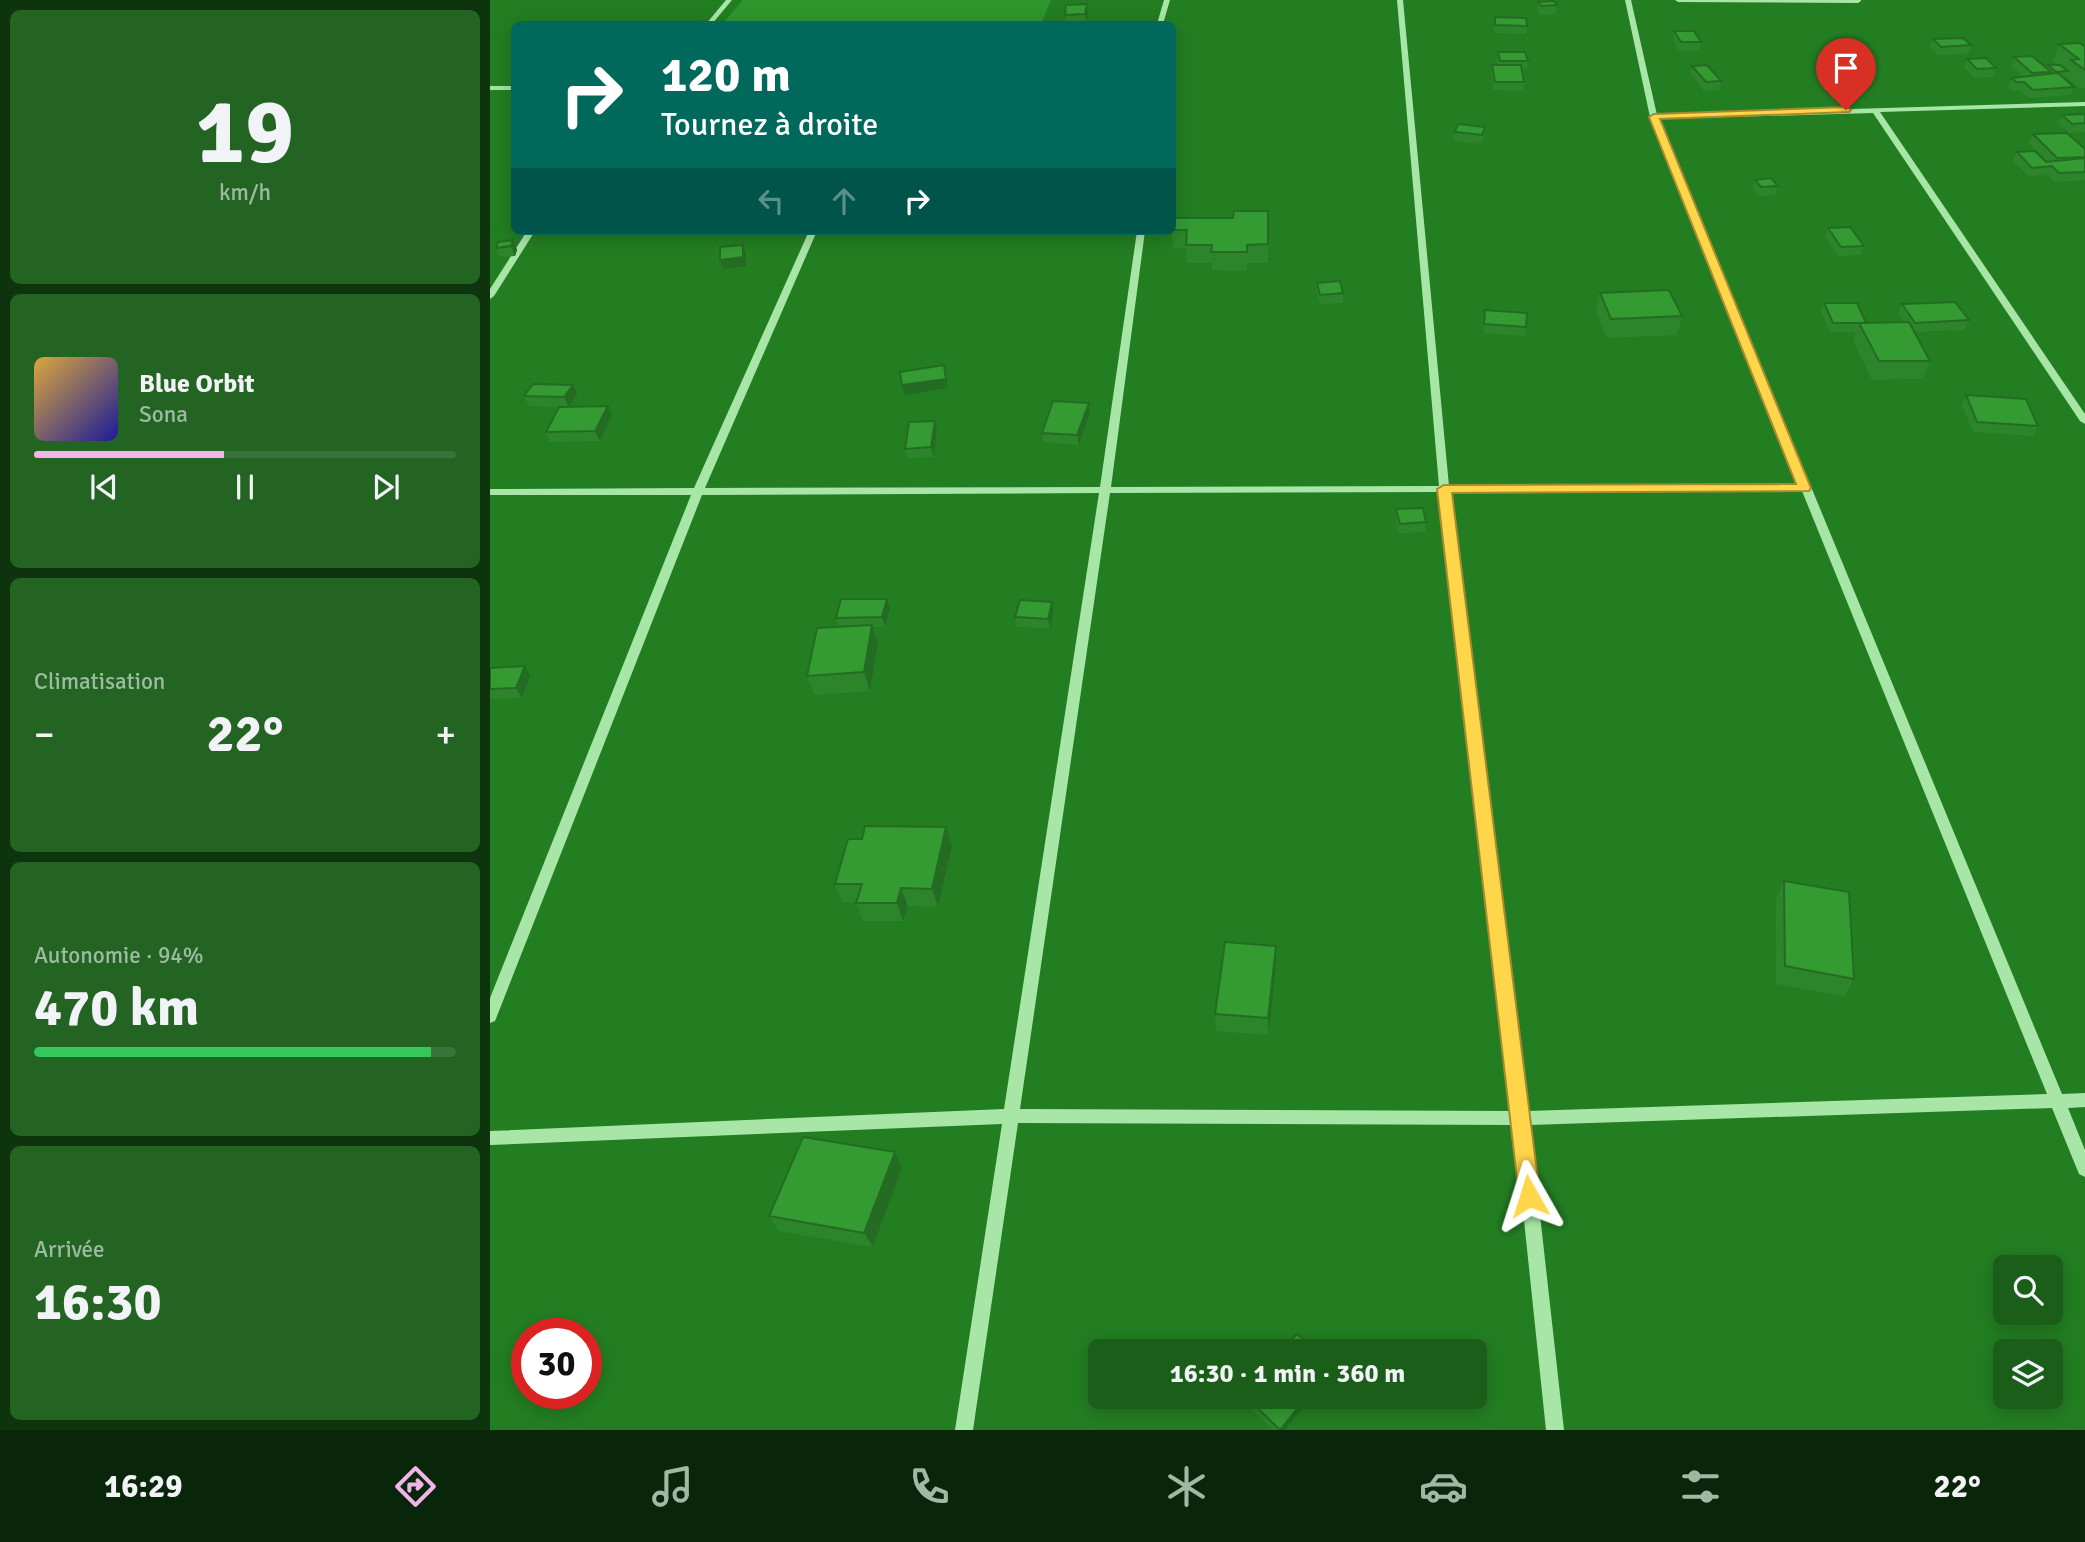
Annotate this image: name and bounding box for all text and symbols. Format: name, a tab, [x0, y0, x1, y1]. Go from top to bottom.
pin	[1816, 38, 1876, 110]
text: 120 m	[661, 45, 791, 105]
icon: right	[546, 49, 637, 140]
icon: arrive	[1827, 49, 1865, 87]
text: 19	[196, 76, 294, 189]
text: Tournez à droite	[661, 105, 878, 144]
text: km/h	[219, 178, 271, 207]
icon: left	[752, 182, 790, 220]
icon: ahead	[825, 182, 863, 220]
icon: right	[898, 182, 936, 220]
text: Blue Orbit	[139, 368, 255, 400]
text: Sona	[139, 400, 188, 429]
icon: previous	[85, 468, 123, 506]
icon: pause	[226, 468, 264, 506]
icon: next	[367, 468, 405, 506]
text: Climatisation	[34, 667, 165, 696]
text: 22°	[207, 702, 283, 766]
text: −	[34, 711, 55, 758]
text: +	[435, 711, 456, 758]
text: Autonomie · 94%	[34, 941, 204, 970]
text: 470 km	[34, 976, 199, 1040]
position arrow	[1492, 1159, 1566, 1233]
text: Arrivée	[34, 1235, 105, 1264]
map controls	[1993, 1255, 2063, 1409]
button: search	[1993, 1255, 2063, 1325]
text: 16:30	[34, 1270, 162, 1334]
speed limit sign: 30	[511, 1318, 602, 1409]
button: layers	[1993, 1339, 2063, 1409]
text: 16:30 · 1 min · 360 m	[1170, 1358, 1405, 1390]
icon: directions	[391, 1462, 440, 1511]
icon: music	[648, 1462, 697, 1511]
icon: phone	[905, 1462, 954, 1511]
icon: climate	[1162, 1462, 1211, 1511]
icon: car	[1419, 1462, 1468, 1511]
icon: filters	[1676, 1462, 1725, 1511]
text: 16:29	[104, 1467, 183, 1506]
text: 22°	[1933, 1467, 1981, 1506]

